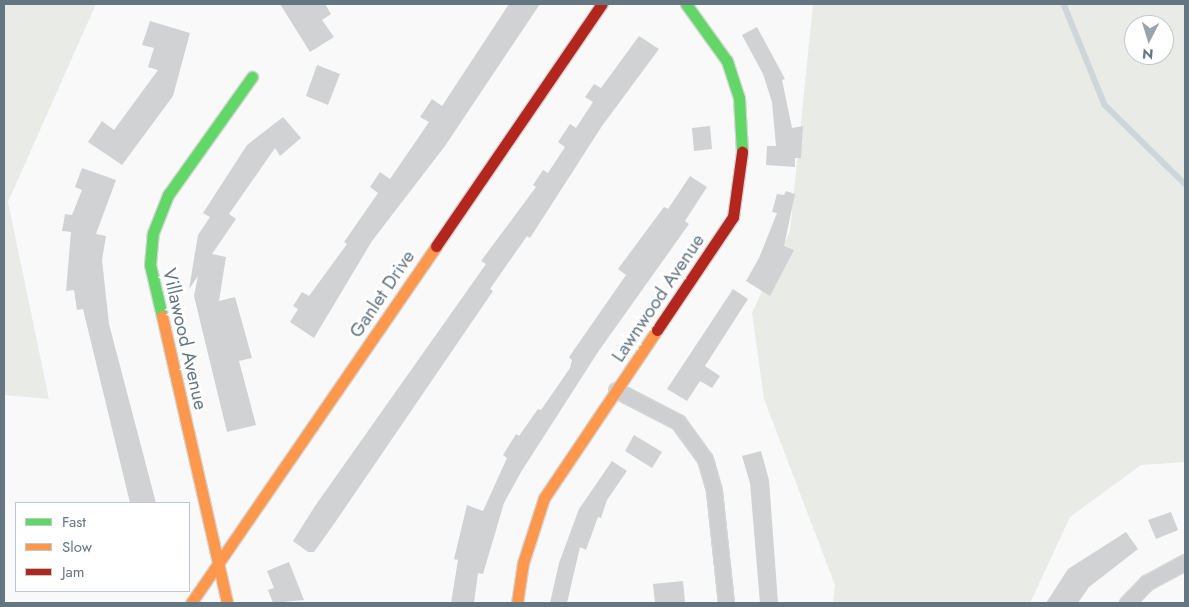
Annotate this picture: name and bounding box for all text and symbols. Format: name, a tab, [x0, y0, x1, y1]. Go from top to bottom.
north arrow	[1124, 15, 1174, 65]
text: N	[1141, 43, 1154, 64]
street label: Lawnwood Avenue	[607, 230, 709, 366]
street label: Ganlet Drive	[344, 246, 420, 342]
street label: Villawood Avenue	[158, 266, 212, 412]
legend	[15, 502, 190, 592]
text: Fast	[62, 511, 86, 533]
text: Slow	[62, 536, 92, 558]
text: Jam	[62, 561, 85, 583]

